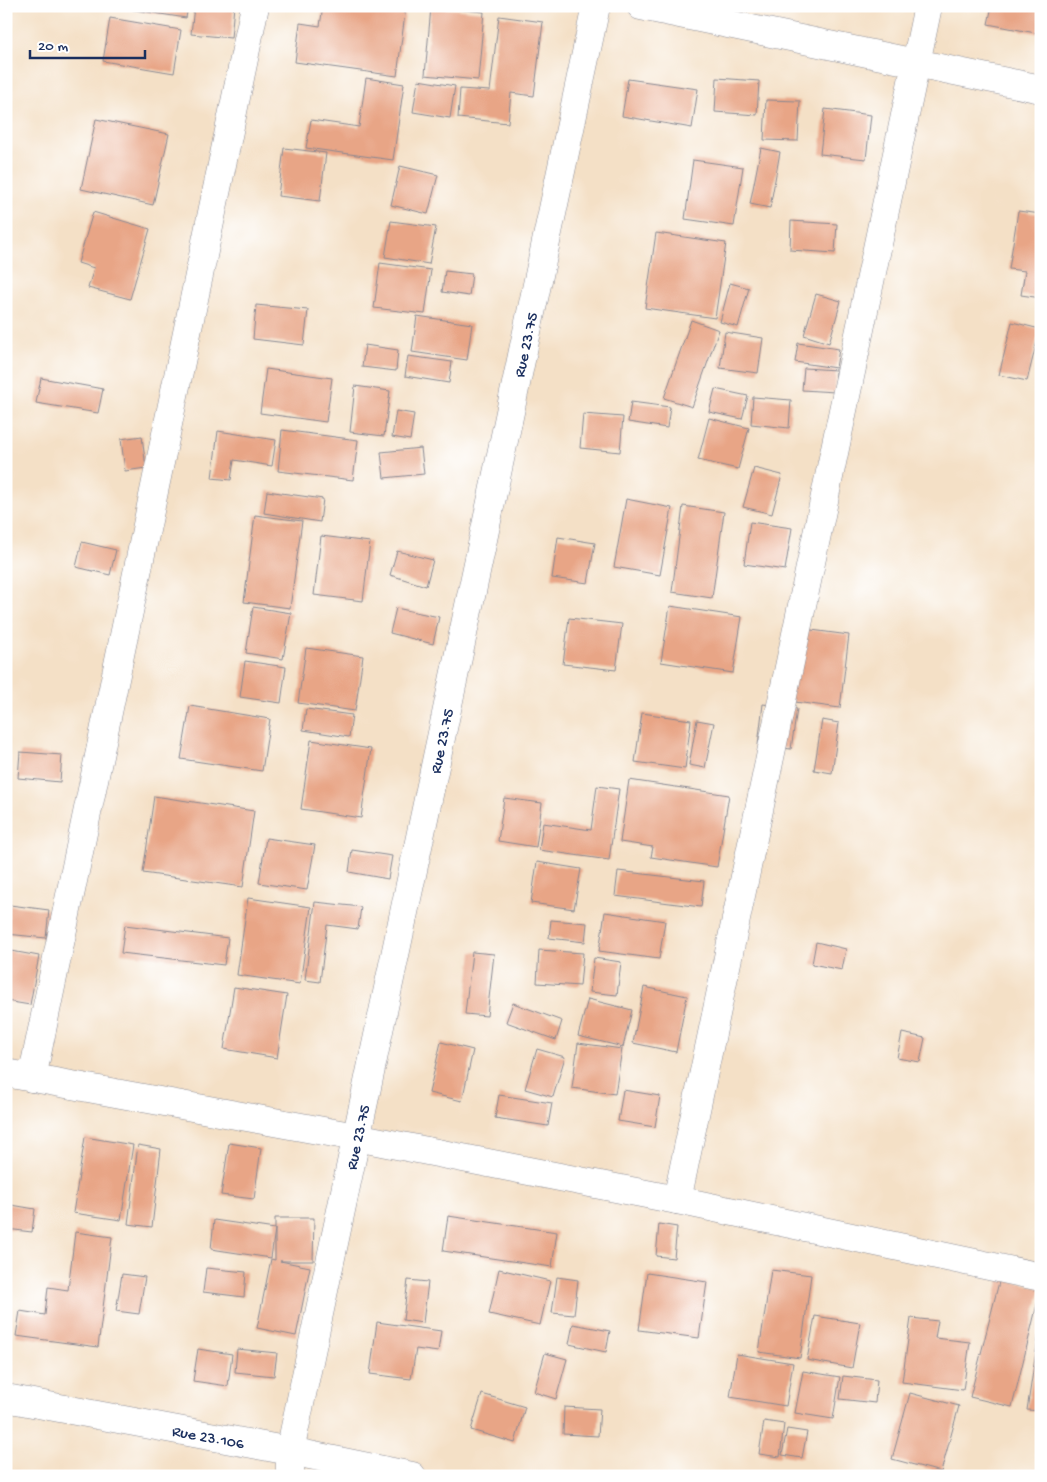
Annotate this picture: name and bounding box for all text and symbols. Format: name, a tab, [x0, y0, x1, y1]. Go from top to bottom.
scale bar	[30, 28, 145, 60]
text: 20 m	[38, 38, 68, 56]
street label: Rue 23.75	[512, 311, 544, 379]
street label: Rue 23.75	[428, 707, 460, 776]
street label: Rue 23.75	[344, 1103, 376, 1172]
street label: Rue 23.106	[170, 1423, 246, 1455]

